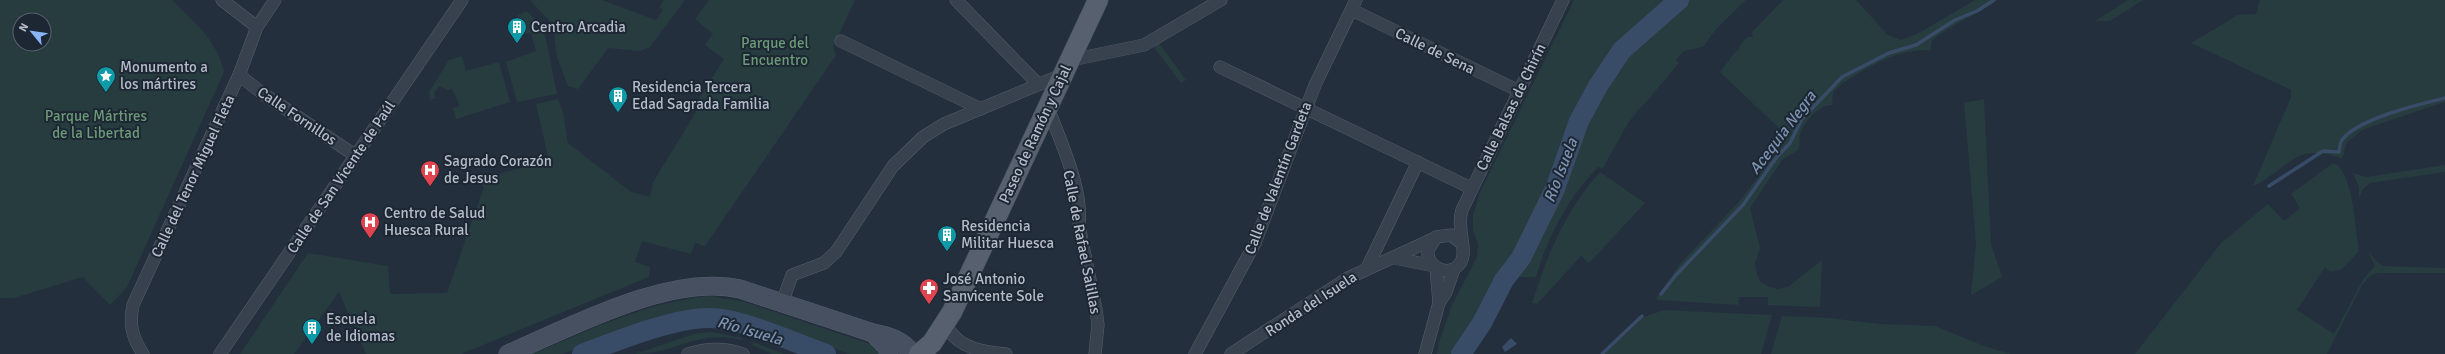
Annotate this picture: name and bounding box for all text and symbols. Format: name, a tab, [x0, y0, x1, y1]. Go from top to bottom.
north arrow	[12, 12, 52, 52]
building icon: Centro Arcadia	[506, 16, 528, 44]
place label: Centro Arcadia	[531, 18, 626, 36]
text: N	[16, 21, 31, 34]
street label: Calle de Sena	[1392, 24, 1478, 78]
park label: Parque del Encuentro	[741, 34, 809, 69]
street label: Calle Balsas de Chirín	[1472, 41, 1550, 173]
place label: Monumento a los mártires	[120, 58, 208, 93]
street label: Paseo de Ramón y Cajal	[995, 62, 1075, 206]
place icon: Monumento a los mártires	[95, 65, 117, 93]
place label: Residencia Tercera Edad Sagrada Familia	[632, 78, 770, 113]
street label: Calle Fornillos	[254, 83, 340, 149]
building icon: Residencia Tercera Edad Sagrada Familia	[607, 85, 629, 113]
water label: Acequia Negra	[1745, 86, 1821, 178]
street label: Calle del Tenor Miguel Fleta	[147, 92, 239, 260]
street label: Calle de San Vicente de Paúl	[283, 97, 399, 257]
street label: Calle de Valentín Gardeta	[1241, 99, 1315, 257]
park label: Parque Mártires de la Libertad	[45, 107, 148, 142]
water label: Río Isuela	[1540, 135, 1583, 205]
place label: Sagrado Corazón de Jesus	[444, 152, 552, 187]
hospital icon: Sagrado Corazón de Jesus	[419, 159, 441, 187]
street label: Calle de Rafael Salillas	[1059, 169, 1105, 316]
place label: Centro de Salud Huesca Rural	[384, 204, 485, 239]
hospital icon: Centro de Salud Huesca Rural	[359, 211, 381, 239]
place label: Residencia Militar Huesca	[961, 217, 1054, 252]
building icon: Residencia Militar Huesca	[936, 224, 958, 252]
street label: Ronda del Isuela	[1262, 268, 1360, 340]
place label: José Antonio Sanvicente Sole	[943, 270, 1044, 305]
pharmacy icon: José Antonio Sanvicente Sole	[918, 277, 940, 305]
place label: Escuela de Idiomas	[326, 310, 395, 345]
water label: Río Isuela	[715, 312, 786, 350]
building icon: Escuela de Idiomas	[301, 317, 323, 345]

